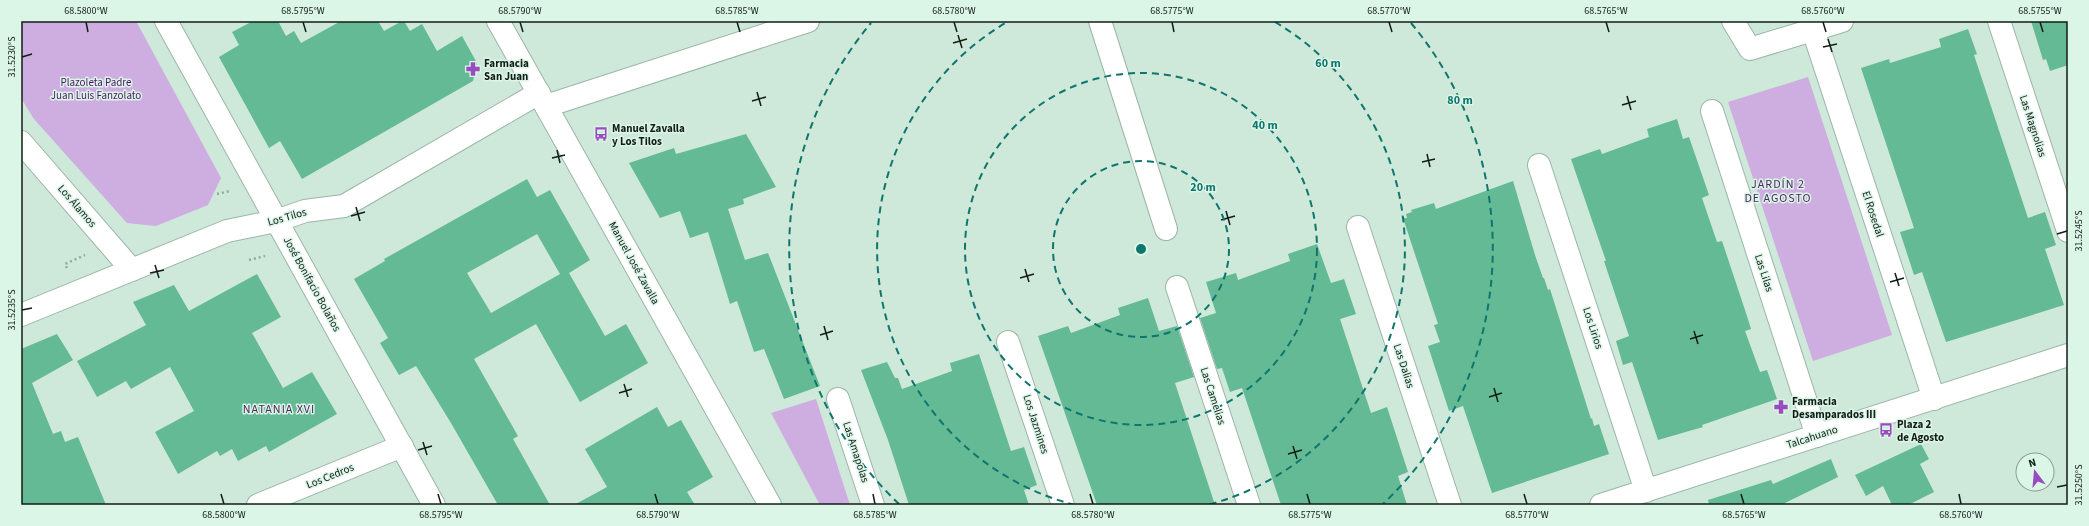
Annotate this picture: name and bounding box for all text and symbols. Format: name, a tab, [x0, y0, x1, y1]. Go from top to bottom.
text: 68.5800°W	[64, 4, 108, 18]
text: 68.5795°W	[281, 4, 325, 18]
text: 68.5790°W	[498, 4, 542, 18]
text: 68.5785°W	[715, 4, 759, 18]
text: 68.5780°W	[932, 4, 976, 18]
text: 68.5775°W	[1150, 4, 1194, 18]
text: 68.5770°W	[1367, 4, 1411, 18]
text: 68.5765°W	[1584, 4, 1628, 18]
text: 68.5760°W	[1801, 4, 1845, 18]
text: 68.5755°W	[2018, 4, 2062, 18]
text: 31.5230°S	[5, 37, 19, 77]
text: 60 m	[1315, 55, 1341, 72]
place label: Farmacia San Juan	[484, 56, 529, 84]
pharmacy icon: Farmacia San Juan	[465, 61, 481, 77]
park label: Plazoleta Padre Juan Luis Fanzolato	[51, 75, 141, 103]
text: 80 m	[1447, 92, 1473, 109]
street label: Las Magnolias	[2016, 93, 2050, 159]
text: 40 m	[1252, 117, 1278, 134]
place label: Manuel Zavalla y Los Tilos	[612, 121, 685, 149]
bus stop icon: Manuel Zavalla y Los Tilos	[593, 126, 609, 142]
district label: JARDÍN 2 DE AGOSTO	[1744, 176, 1812, 207]
text: 20 m	[1190, 179, 1216, 196]
street label: Los Álamos	[54, 181, 100, 231]
street label: El Rosedal	[1859, 189, 1888, 239]
street label: Los Tilos	[266, 204, 309, 230]
text: 31.5245°S	[2072, 211, 2086, 251]
street label: Manuel José Zavalla	[605, 219, 663, 307]
street label: José Bonifacio Bolaños	[280, 234, 345, 335]
centre of rings	[1134, 242, 1148, 256]
street label: Las Lilas	[1751, 252, 1777, 294]
text: 31.5235°S	[5, 290, 19, 330]
street label: Los Lirios	[1579, 305, 1607, 351]
street label: Las Dalias	[1390, 342, 1418, 390]
street label: Las Camelias	[1197, 365, 1229, 427]
street label: Los Jazmines	[1019, 393, 1053, 456]
place label: Farmacia Desamparados III	[1792, 394, 1876, 422]
pharmacy icon: Farmacia Desamparados III	[1773, 399, 1789, 415]
district label: NATANIA XVI	[243, 401, 315, 418]
place label: Plaza 2 de Agosto	[1897, 417, 1944, 445]
street label: Las Amapolas	[839, 420, 873, 485]
street label: Talcahuano	[1784, 422, 1840, 452]
bus stop icon: Plaza 2 de Agosto	[1878, 422, 1894, 438]
north arrow	[2015, 452, 2055, 492]
text: N	[2027, 455, 2038, 471]
street label: Los Cedros	[304, 460, 356, 492]
text: 31.5250°S	[2072, 465, 2086, 505]
text: 68.5800°W	[202, 508, 246, 522]
text: 68.5795°W	[419, 508, 463, 522]
text: 68.5790°W	[636, 508, 680, 522]
text: 68.5785°W	[853, 508, 897, 522]
text: 68.5780°W	[1071, 508, 1115, 522]
text: 68.5775°W	[1288, 508, 1332, 522]
text: 68.5770°W	[1505, 508, 1549, 522]
text: 68.5765°W	[1722, 508, 1766, 522]
text: 68.5760°W	[1939, 508, 1983, 522]

